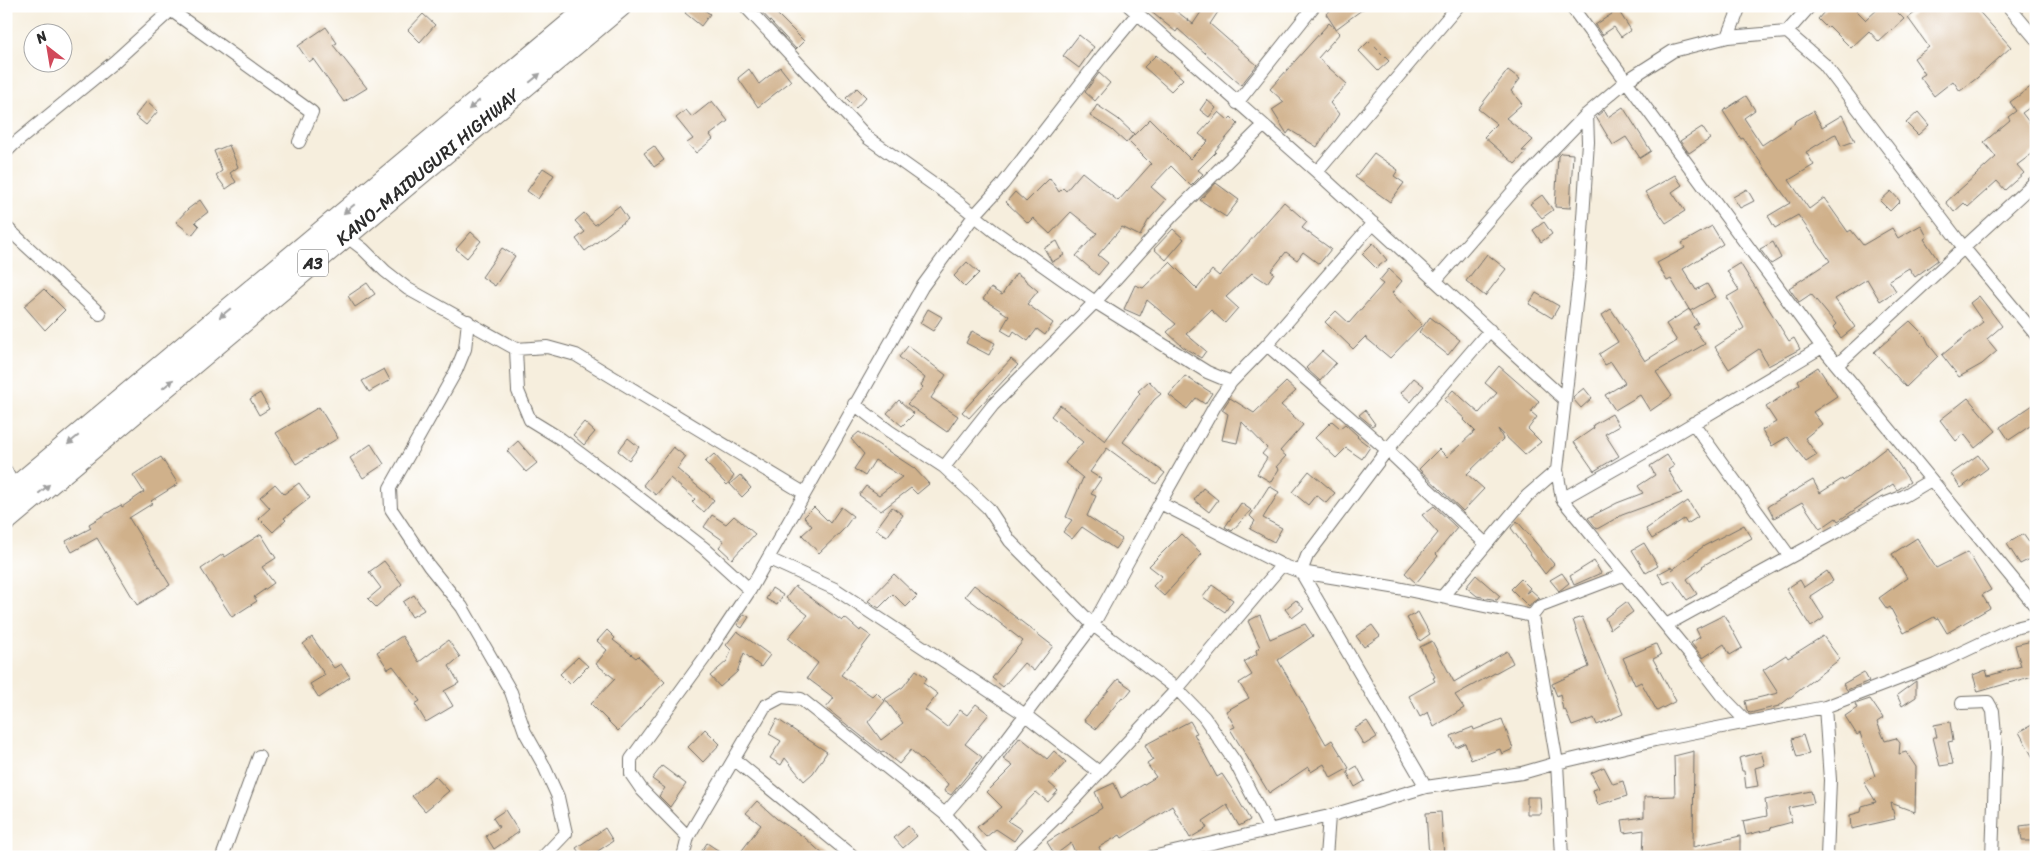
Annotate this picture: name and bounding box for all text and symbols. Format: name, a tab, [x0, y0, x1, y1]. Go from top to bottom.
north arrow	[22, 22, 72, 72]
text: N	[30, 24, 52, 51]
one-way arrow	[528, 72, 541, 83]
street label: KANO-MAIDUGURI HIGHWAY	[328, 79, 528, 254]
one-way arrow	[468, 99, 481, 110]
one-way arrow	[344, 203, 356, 215]
road number: A3	[298, 250, 328, 276]
one-way arrow	[218, 308, 231, 319]
one-way arrow	[162, 379, 175, 390]
one-way arrow	[67, 434, 80, 445]
one-way arrow	[37, 483, 50, 494]

